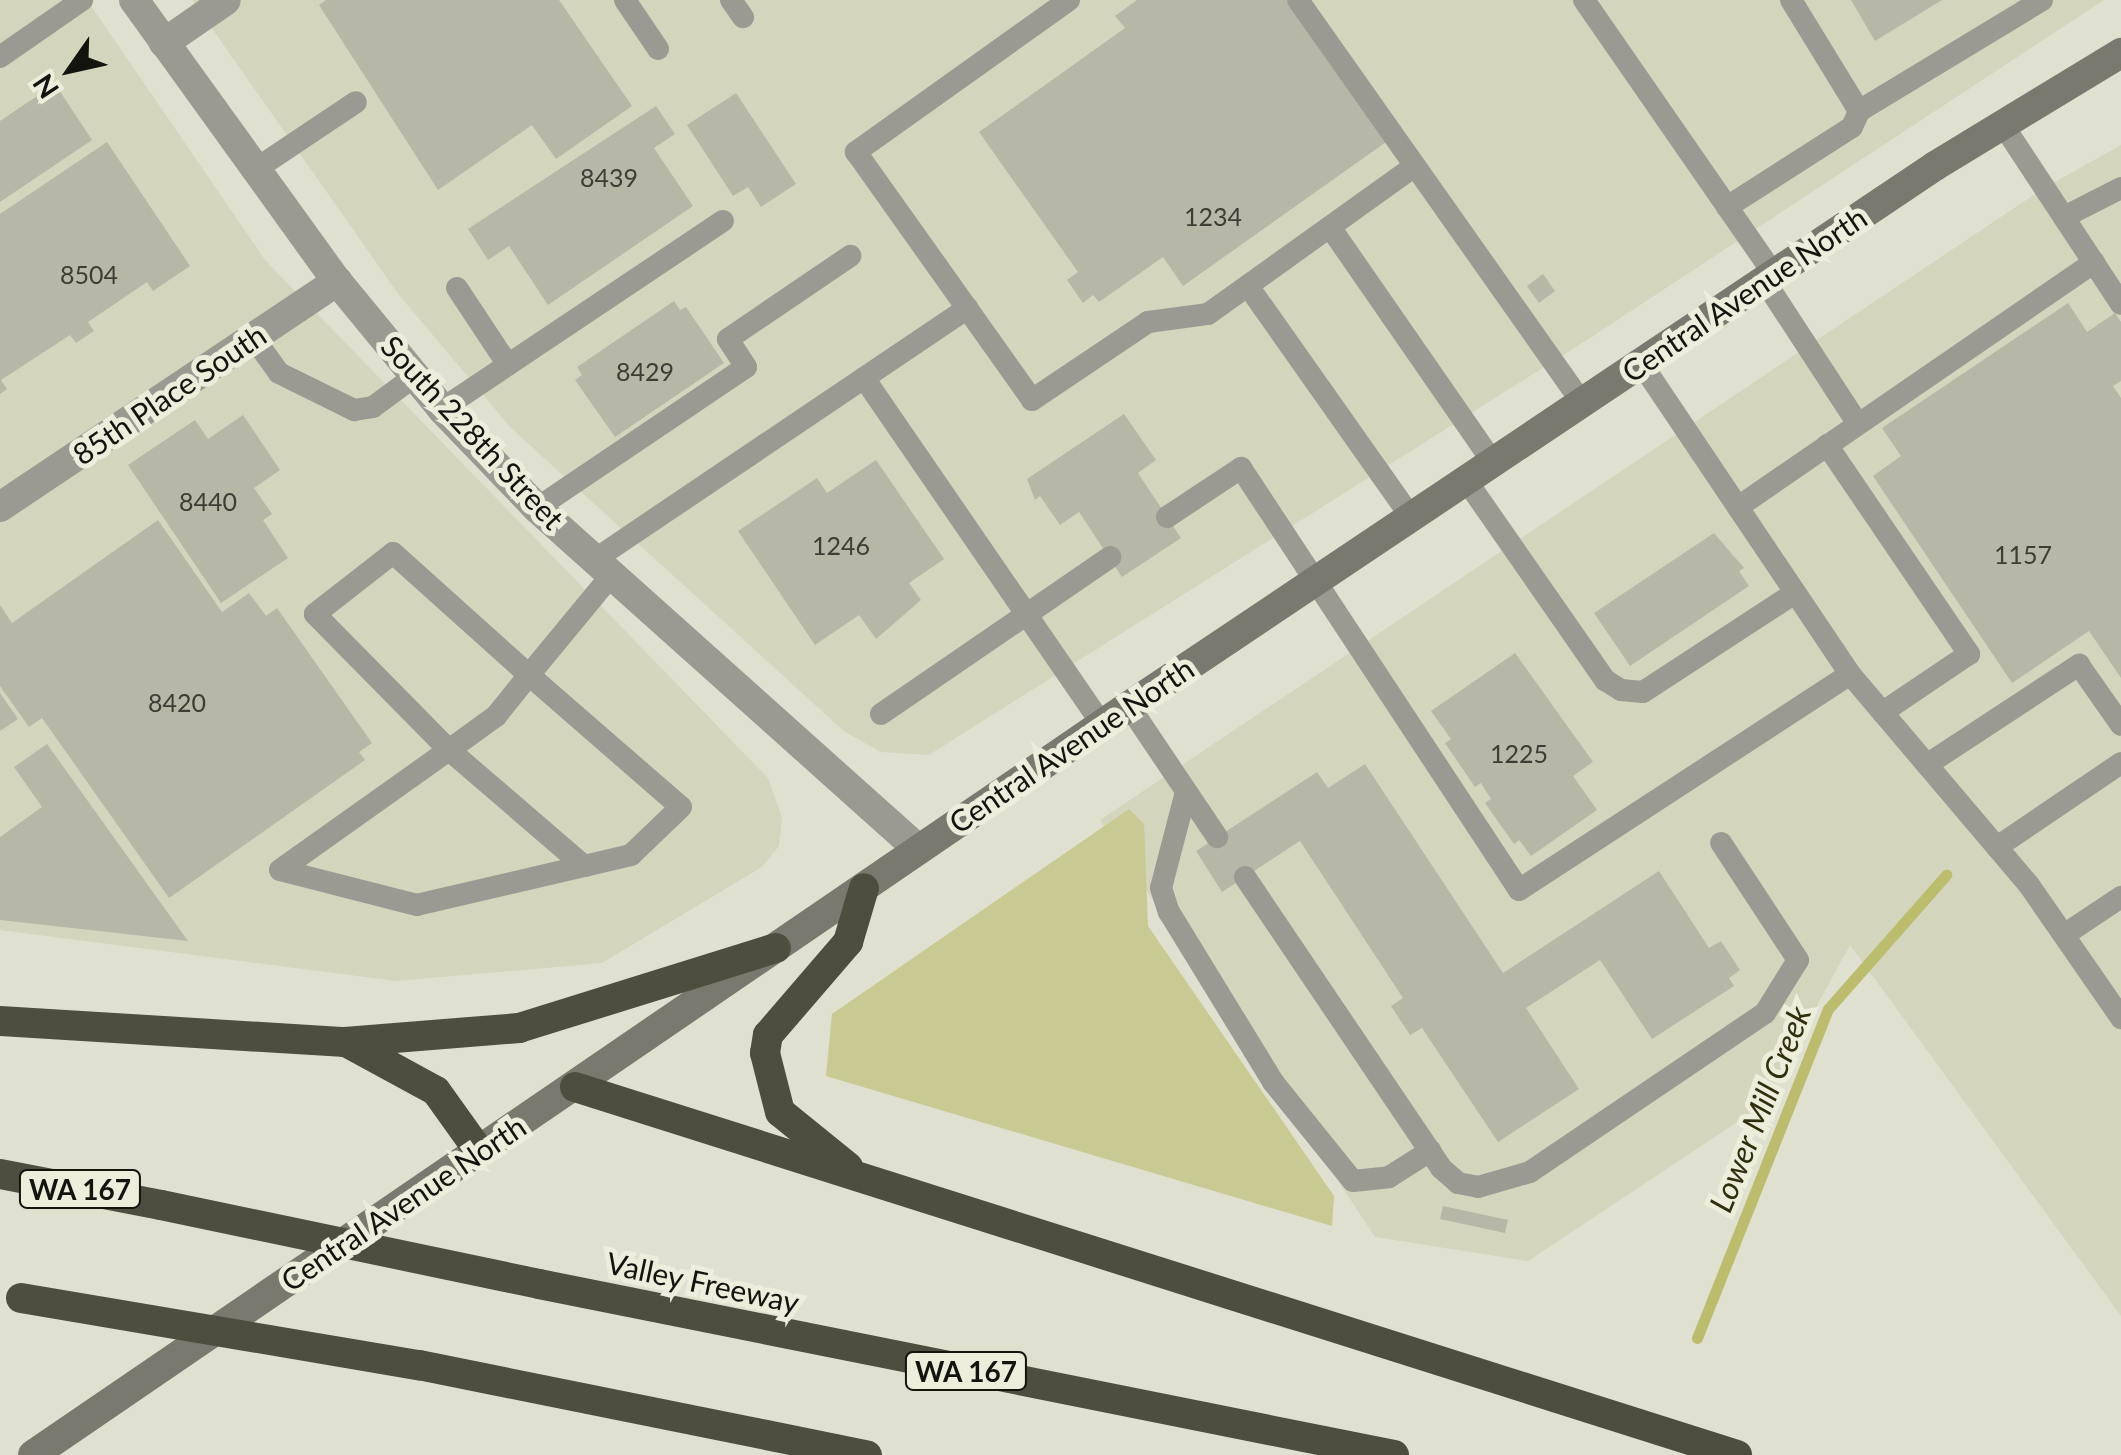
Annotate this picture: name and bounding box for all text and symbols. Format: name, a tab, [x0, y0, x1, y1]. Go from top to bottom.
north arrow	[20, 20, 120, 120]
text: N	[25, 68, 65, 105]
house number: 8439	[580, 162, 638, 192]
street label: Central Avenue North	[1615, 199, 1873, 389]
house number: 1234	[1184, 201, 1242, 231]
house number: 8504	[60, 259, 118, 289]
street label: 85th Place South	[66, 316, 272, 472]
street label: South 228th Street	[374, 328, 572, 536]
house number: 8429	[616, 356, 674, 386]
house number: 8440	[179, 486, 237, 516]
house number: 1246	[812, 530, 870, 560]
house number: 1157	[1994, 539, 2052, 569]
street label: Central Avenue North	[942, 650, 1200, 840]
house number: 8420	[148, 687, 206, 717]
house number: 1225	[1490, 738, 1548, 768]
water label: Lower Mill Creek	[1701, 1000, 1819, 1218]
street label: Central Avenue North	[274, 1108, 532, 1298]
road number: WA 167	[18, 1166, 142, 1212]
street label: Valley Freeway	[603, 1244, 803, 1320]
road number: WA 167	[904, 1348, 1028, 1394]

